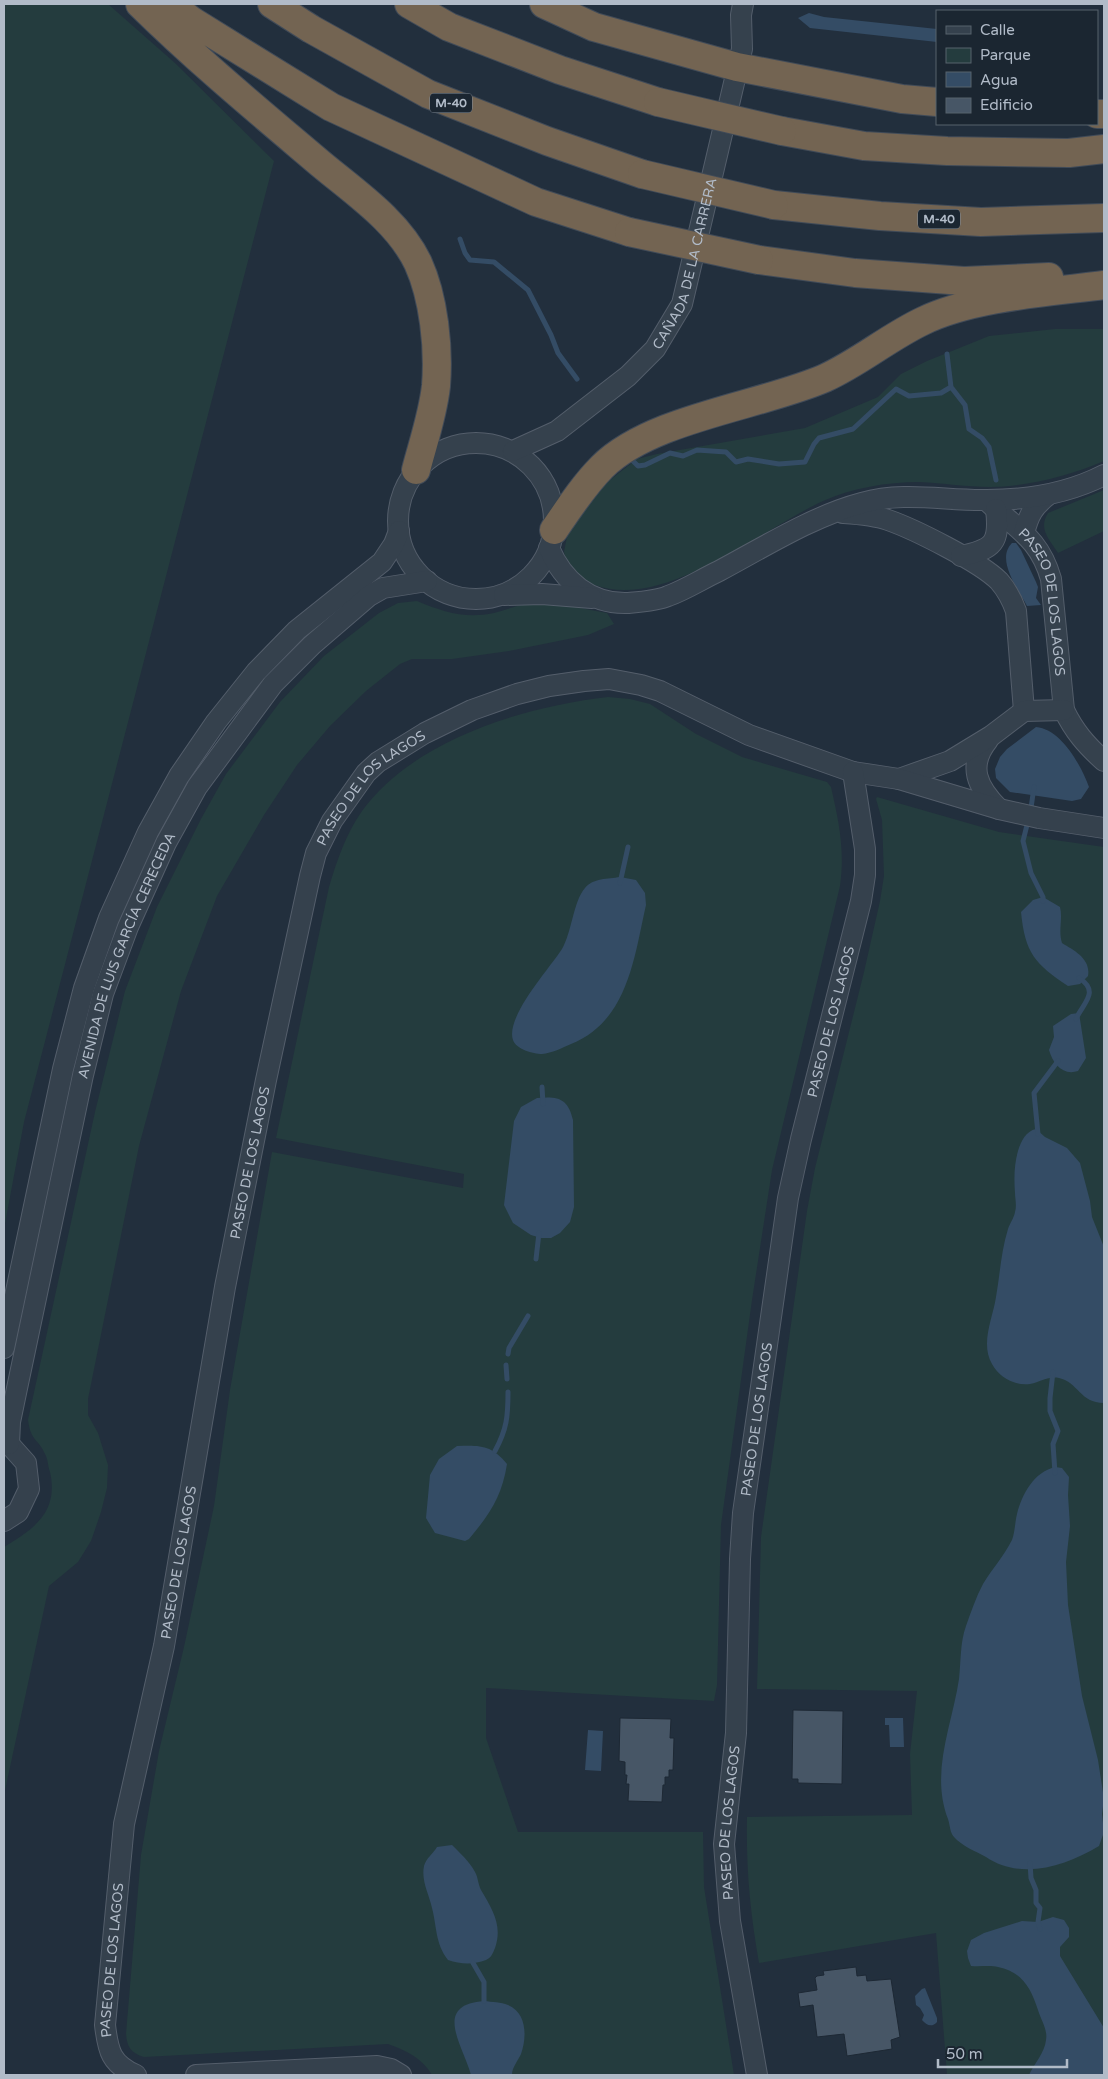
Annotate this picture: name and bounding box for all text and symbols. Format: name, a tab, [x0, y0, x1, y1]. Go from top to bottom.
legend	[936, 10, 1098, 125]
text: Calle	[980, 21, 1015, 39]
text: Parque	[980, 46, 1031, 64]
text: Agua	[980, 71, 1018, 89]
road number: M-40	[430, 94, 472, 112]
text: Edificio	[980, 96, 1033, 114]
street label: CAÑADA DE LA CARRERA	[649, 176, 720, 353]
road number: M-40	[918, 210, 960, 228]
street label: PASEO DE LOS LAGOS	[1015, 525, 1069, 677]
street label: PASEO DE LOS LAGOS	[313, 727, 429, 848]
street label: AVENIDA DE LUIS GARCÍA CERECEDA	[74, 829, 179, 1081]
street label: PASEO DE LOS LAGOS	[804, 944, 858, 1099]
street label: PASEO DE LOS LAGOS	[227, 1085, 274, 1241]
street label: PASEO DE LOS LAGOS	[737, 1341, 776, 1497]
street label: PASEO DE LOS LAGOS	[157, 1484, 200, 1640]
street label: PASEO DE LOS LAGOS	[716, 1744, 744, 1901]
street label: PASEO DE LOS LAGOS	[97, 1882, 127, 2039]
scale bar	[938, 2036, 1067, 2068]
text: 50 m	[946, 2045, 983, 2063]

